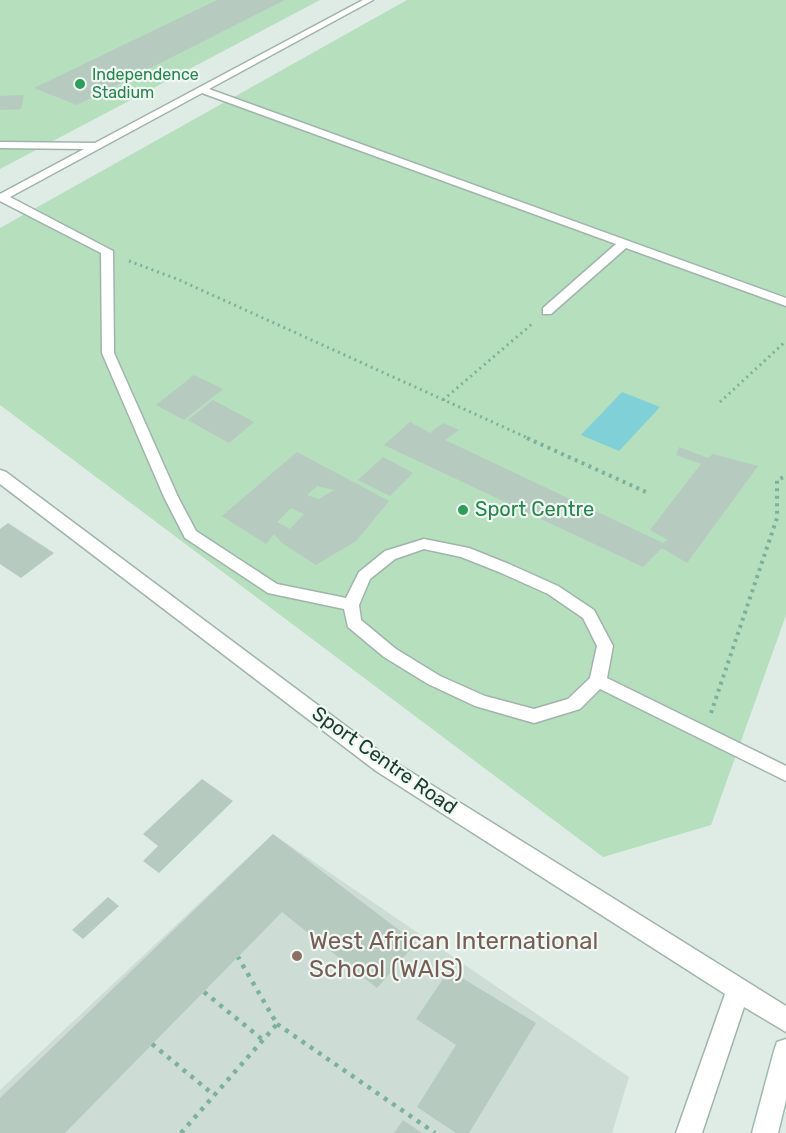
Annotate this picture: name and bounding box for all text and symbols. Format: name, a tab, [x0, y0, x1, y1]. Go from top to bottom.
place label: Independence Stadium	[92, 65, 199, 103]
marker: Independence Stadium	[73, 77, 87, 91]
place label: Sport Centre	[475, 498, 594, 522]
marker: Sport Centre	[456, 503, 470, 517]
street label: Sport Centre Road	[307, 702, 461, 820]
place label: West African International School (WAIS)	[309, 928, 598, 984]
marker: West African International School (WAIS)	[290, 949, 304, 963]

